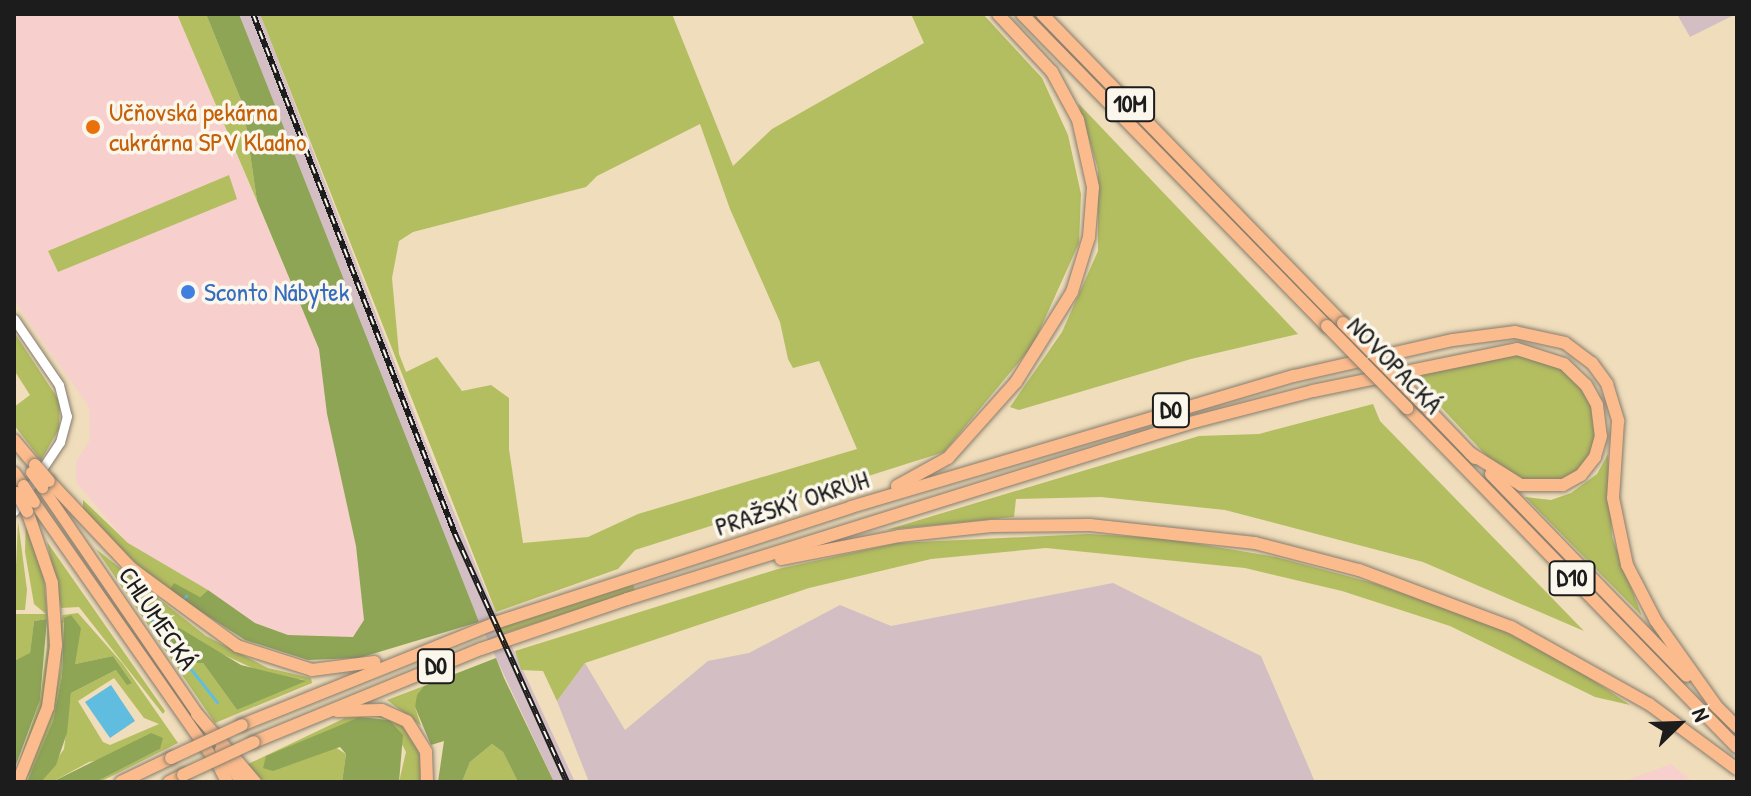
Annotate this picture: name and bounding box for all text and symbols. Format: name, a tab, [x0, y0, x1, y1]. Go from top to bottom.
road number: 10M	[1104, 84, 1156, 124]
place label: Učňovská pekárna cukrárna SPV Kladno	[109, 96, 307, 158]
marker: Učňovská pekárna cukrárna SPV Kladno	[84, 118, 102, 136]
place label: Sconto Nábytek	[204, 276, 349, 308]
marker: Sconto Nábytek	[179, 283, 197, 301]
street label: NOVOPACKÁ	[1341, 310, 1449, 420]
road number: D0	[1151, 390, 1191, 430]
street label: PRAŽSKÝ OKRUH	[711, 464, 873, 542]
road number: D10	[1548, 558, 1596, 598]
street label: CHLUMECKÁ	[112, 560, 204, 676]
road number: D0	[416, 646, 456, 686]
north arrow	[1639, 684, 1719, 764]
text: N	[1685, 703, 1717, 726]

